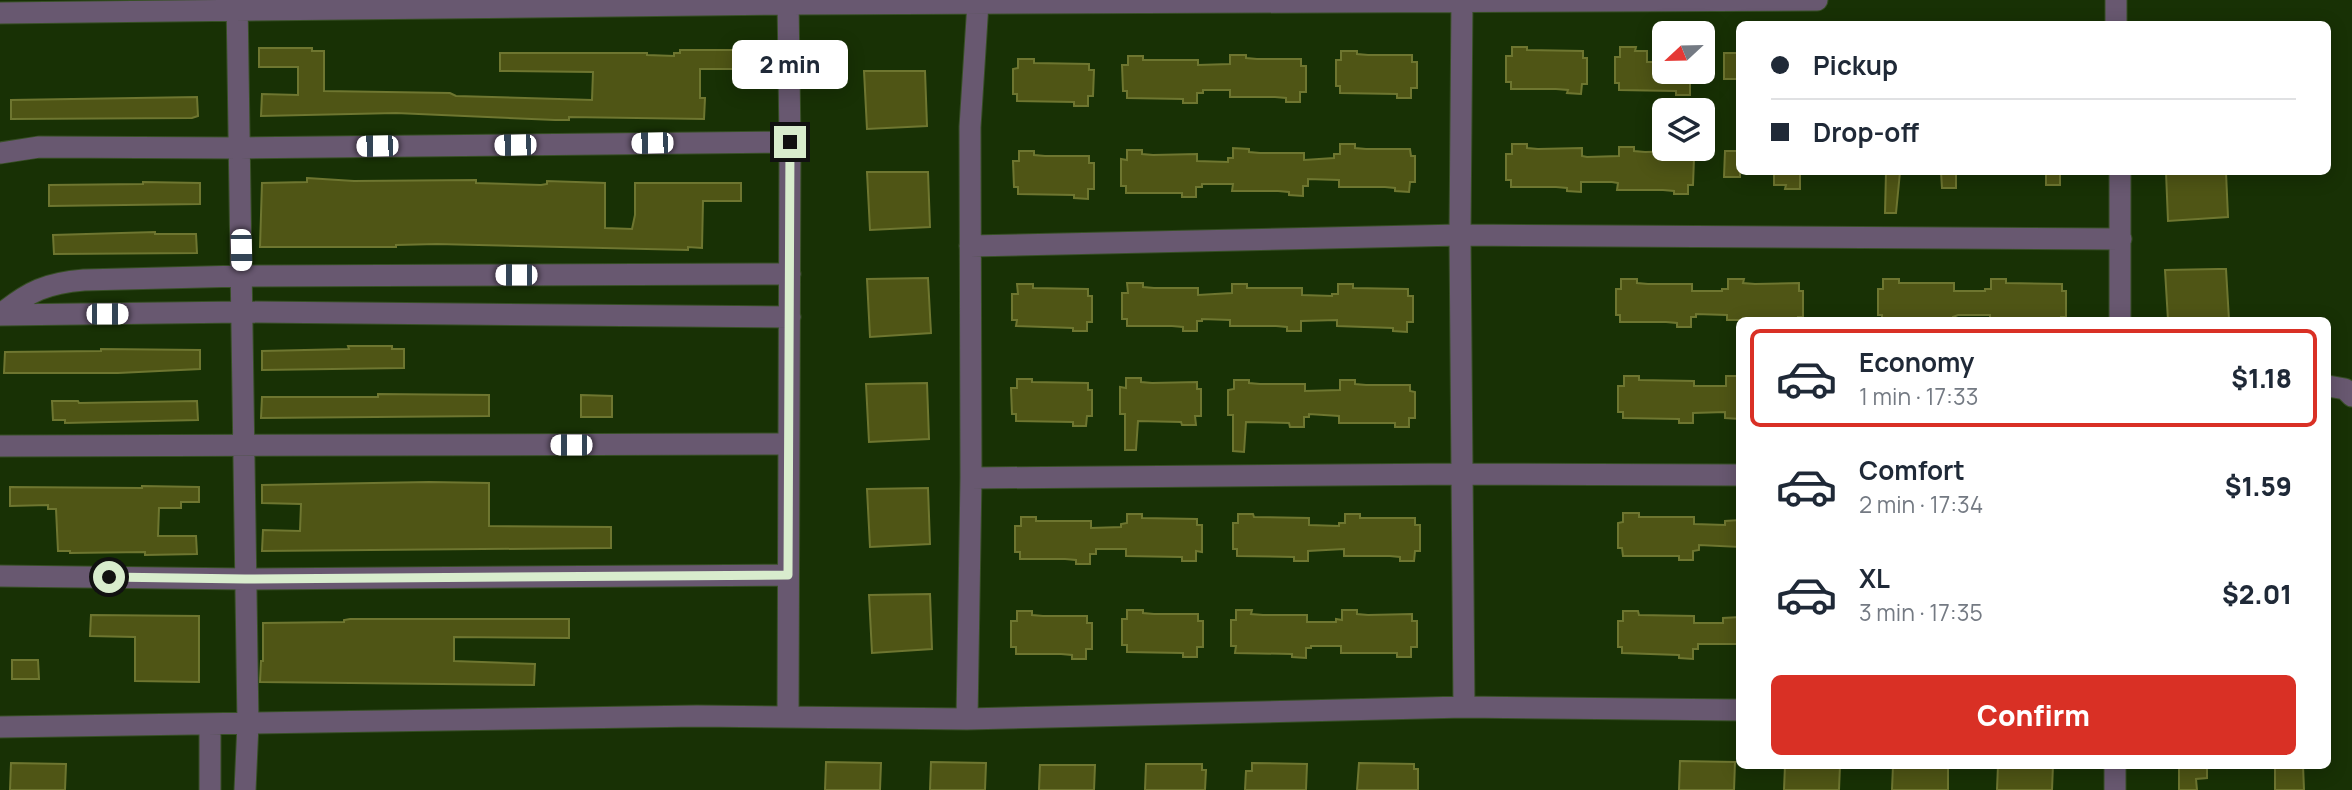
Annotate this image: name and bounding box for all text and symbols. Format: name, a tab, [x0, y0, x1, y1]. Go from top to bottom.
north arrow	[1652, 21, 1715, 84]
map controls	[1652, 21, 1715, 161]
callout: 2 min	[732, 40, 848, 90]
text: Pickup	[1813, 47, 1898, 83]
text: 2 min	[760, 48, 821, 80]
button: layers	[1652, 98, 1715, 161]
text: Drop-off	[1813, 114, 1919, 150]
route end	[774, 126, 806, 158]
car	[631, 132, 674, 154]
car	[494, 134, 537, 156]
car	[356, 135, 399, 157]
car	[231, 229, 252, 271]
car	[496, 265, 538, 286]
car	[87, 304, 129, 325]
text: Economy	[1859, 344, 1974, 380]
icon: car	[1775, 347, 1838, 410]
text: $1.18	[2231, 360, 2292, 396]
text: 1 min · 17:33	[1859, 380, 1978, 412]
car	[551, 435, 593, 456]
text: Comfort	[1859, 452, 1965, 488]
icon: car	[1775, 455, 1838, 518]
text: $1.59	[2225, 468, 2292, 504]
text: 2 min · 17:34	[1859, 488, 1983, 520]
text: XL	[1859, 560, 1890, 596]
route start	[93, 561, 125, 593]
icon: car	[1775, 563, 1838, 626]
text: $2.01	[2222, 576, 2292, 612]
text: 3 min · 17:35	[1859, 596, 1983, 628]
button: Confirm	[1771, 675, 2296, 755]

